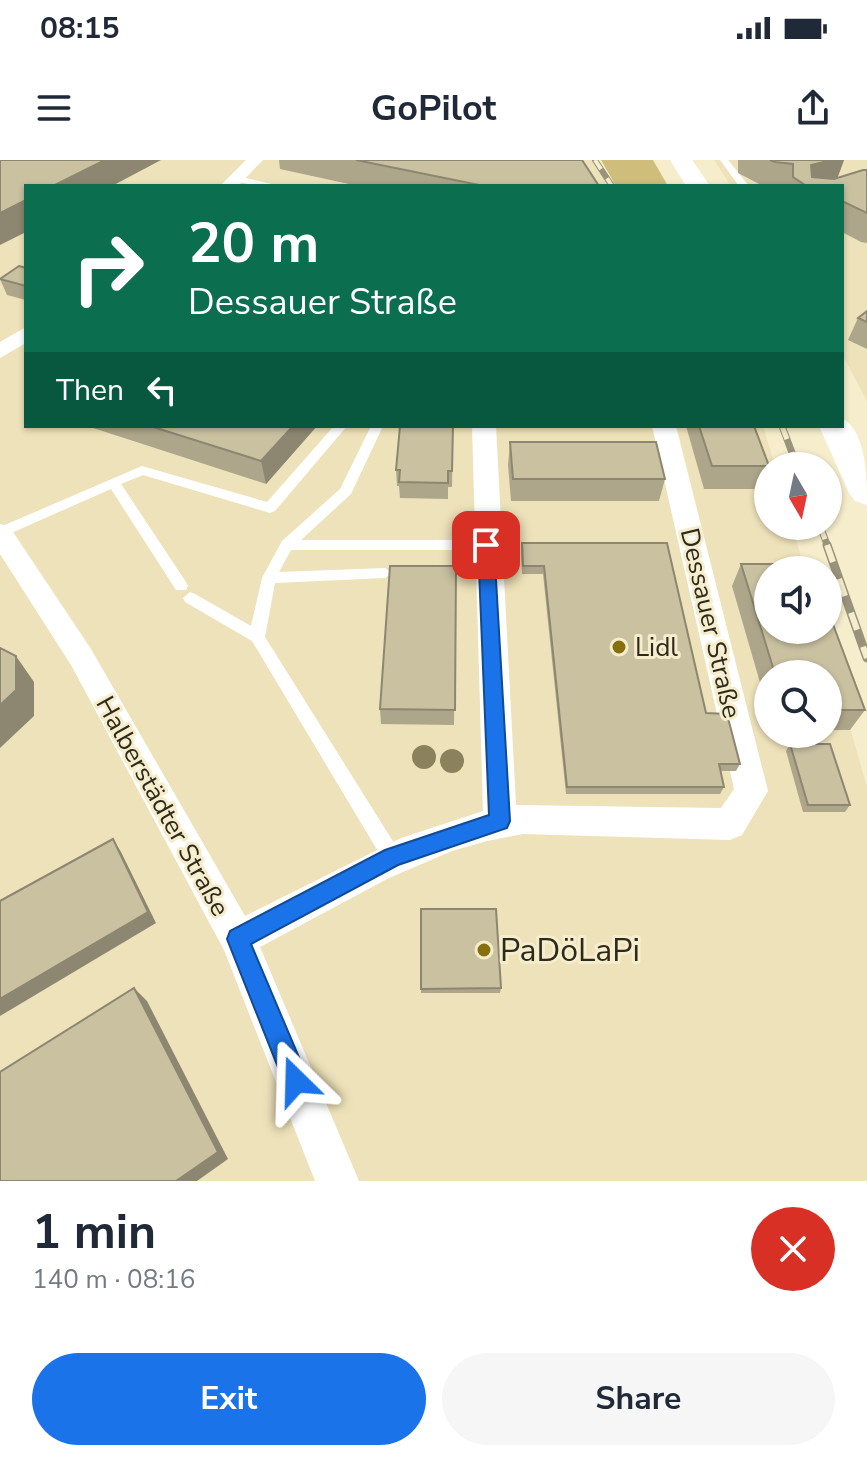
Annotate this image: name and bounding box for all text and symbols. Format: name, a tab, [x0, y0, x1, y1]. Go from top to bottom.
text: 08:15	[40, 8, 119, 49]
text: GoPilot	[371, 84, 496, 133]
icon: menu	[32, 86, 76, 130]
icon: share	[791, 86, 835, 130]
text: 20 m	[188, 205, 319, 282]
icon: right	[56, 216, 160, 320]
text: Dessauer Straße	[188, 278, 457, 327]
icon: left	[140, 368, 184, 412]
text: Then	[56, 370, 124, 411]
north arrow	[754, 452, 842, 540]
map controls	[754, 452, 842, 748]
pin	[452, 511, 520, 579]
icon: arrive	[464, 523, 508, 567]
street label: Dessauer Straße	[672, 525, 749, 722]
button: sound	[754, 556, 842, 644]
place label: Lidl	[635, 630, 678, 665]
marker: Lidl	[610, 638, 628, 656]
button: search	[754, 660, 842, 748]
street label: Halberstädter Straße	[88, 690, 238, 923]
place label: PaDöLaPi	[500, 929, 640, 972]
marker: PaDöLaPi	[475, 941, 493, 959]
position arrow	[254, 1039, 338, 1123]
text: 1 min	[32, 1199, 156, 1265]
button: close	[751, 1207, 835, 1291]
text: 140 m · 08:16	[32, 1262, 195, 1297]
button: Exit	[32, 1353, 426, 1445]
button: Share	[442, 1353, 835, 1445]

